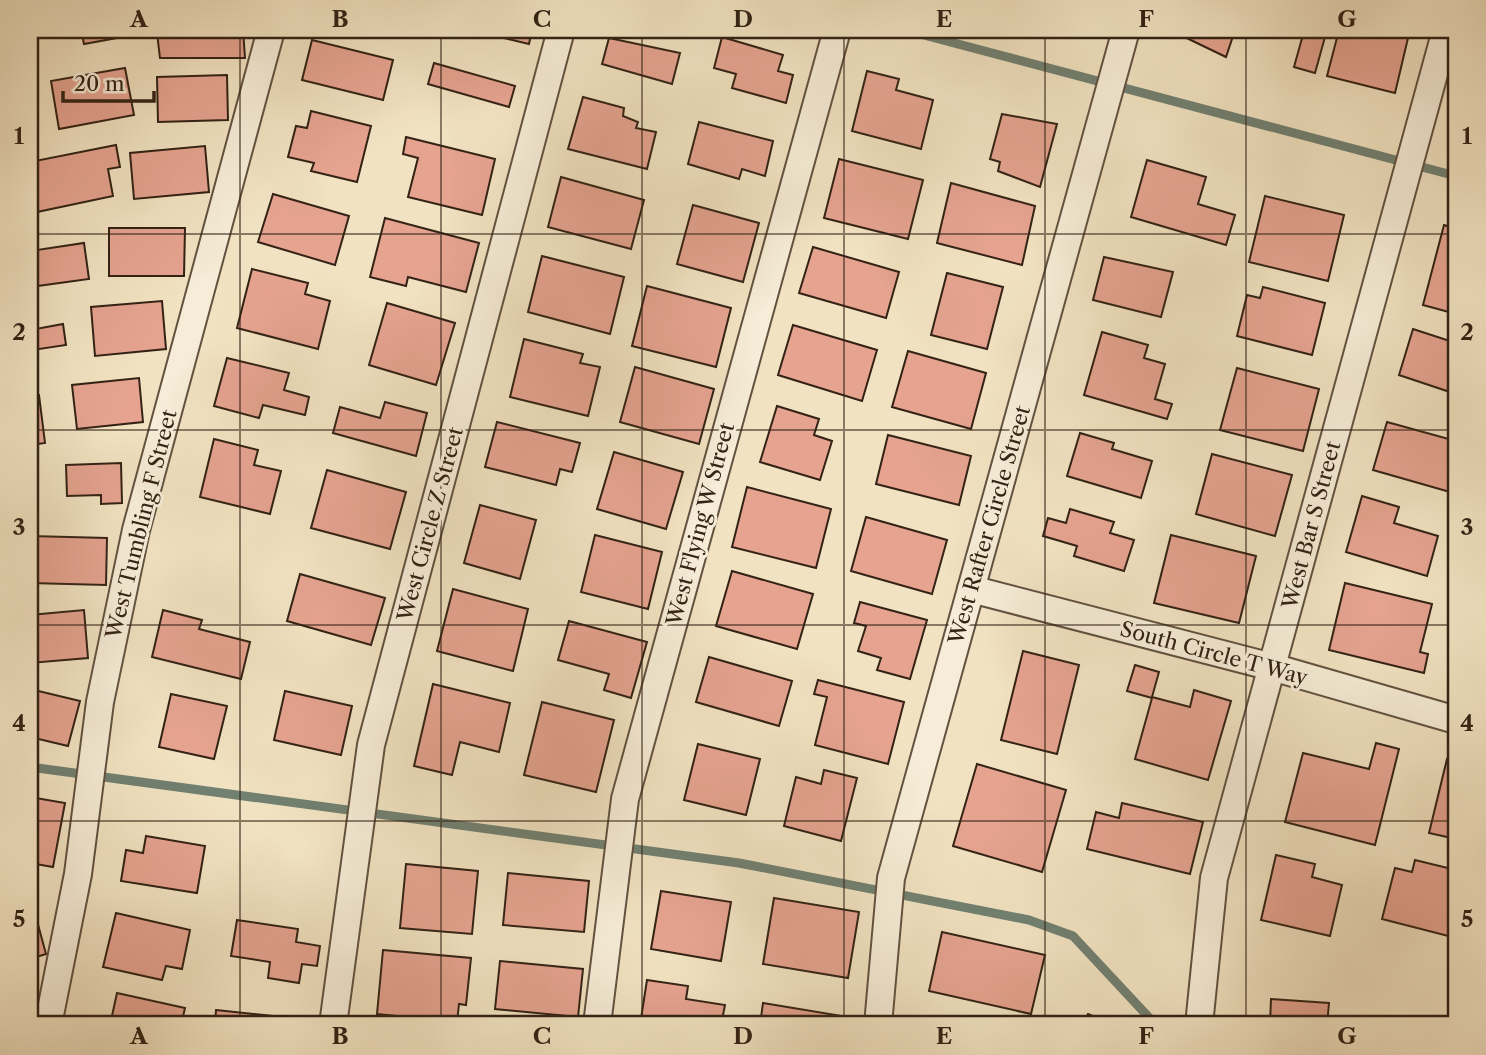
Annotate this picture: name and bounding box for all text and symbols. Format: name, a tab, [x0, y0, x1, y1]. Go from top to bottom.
text: A	[129, 5, 149, 33]
text: B	[331, 5, 349, 33]
text: C	[533, 5, 551, 33]
text: D	[733, 5, 753, 33]
text: E	[936, 5, 952, 33]
text: F	[1138, 5, 1154, 33]
text: G	[1337, 5, 1357, 33]
scale bar	[63, 60, 154, 104]
text: 20 m	[74, 71, 125, 96]
text: 1	[14, 122, 25, 150]
text: 1	[1462, 122, 1473, 150]
text: 2	[12, 318, 26, 346]
text: 2	[1460, 318, 1474, 346]
street label: West Rafter Circle Street	[943, 402, 1035, 648]
street label: West Tumbling F Street	[100, 406, 182, 642]
street label: West Flying W Street	[661, 419, 739, 629]
street label: West Circle Z Street	[392, 424, 468, 625]
street label: West Bar S Street	[1276, 438, 1346, 613]
text: 3	[13, 513, 26, 541]
text: 3	[1461, 513, 1474, 541]
street label: South Circle T Way	[1117, 616, 1311, 690]
text: 4	[12, 709, 26, 737]
text: 4	[1460, 709, 1474, 737]
text: 5	[13, 905, 25, 933]
text: 5	[1461, 905, 1473, 933]
text: A	[129, 1022, 149, 1050]
text: B	[331, 1022, 349, 1050]
text: C	[533, 1022, 551, 1050]
text: D	[733, 1022, 753, 1050]
text: E	[936, 1022, 952, 1050]
text: F	[1138, 1022, 1154, 1050]
text: G	[1337, 1022, 1357, 1050]

